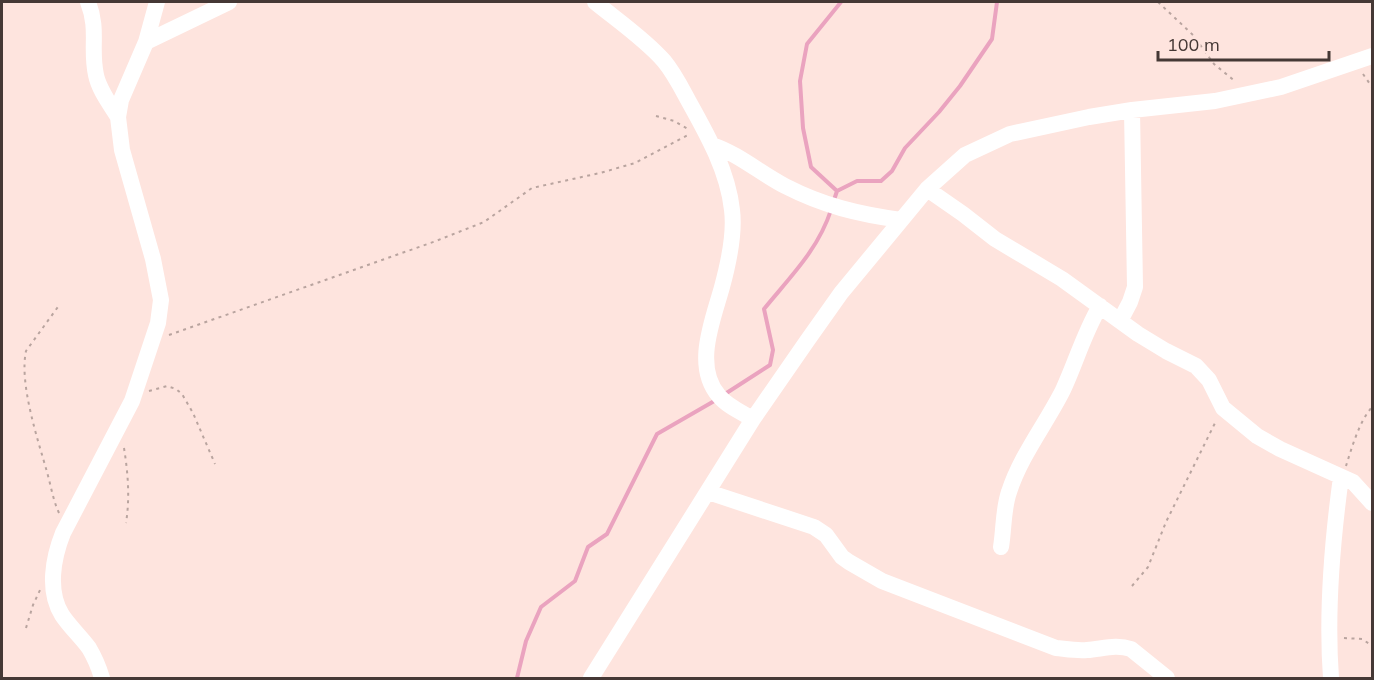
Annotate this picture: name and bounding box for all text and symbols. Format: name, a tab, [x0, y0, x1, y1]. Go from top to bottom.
scale bar	[1158, 24, 1329, 62]
text: 100 m	[1167, 33, 1220, 56]

